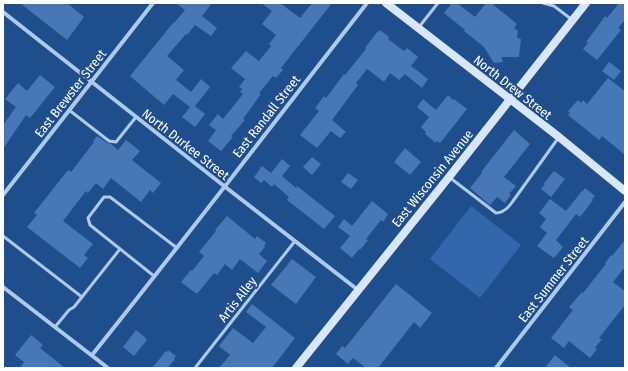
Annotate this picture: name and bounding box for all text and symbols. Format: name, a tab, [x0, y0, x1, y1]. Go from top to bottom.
street label: East Brewster Street	[32, 46, 110, 140]
street label: North Drew Street	[471, 52, 555, 123]
street label: East Randall Street	[230, 72, 304, 160]
street label: North Durkee Street	[139, 106, 233, 183]
street label: East Wisconsin Avenue	[389, 127, 476, 230]
street label: East Summer Street	[515, 233, 592, 325]
street label: Artis Alley	[215, 274, 260, 325]

